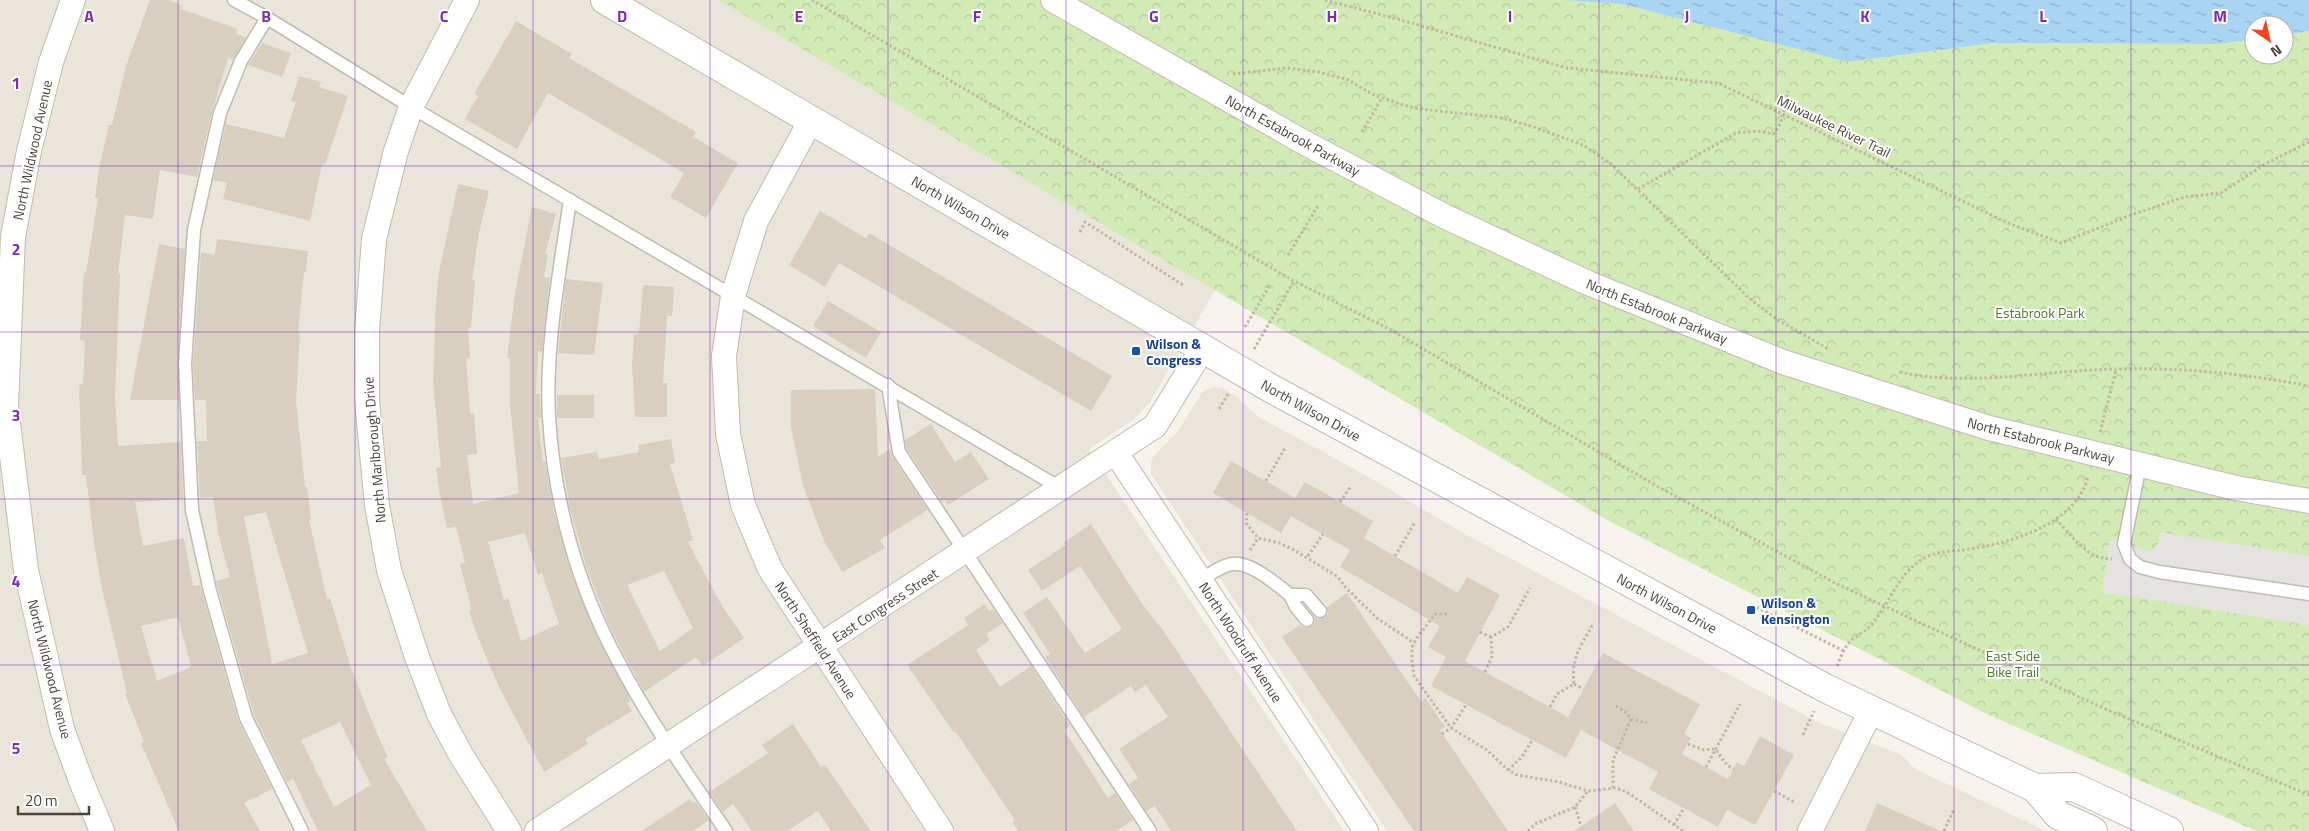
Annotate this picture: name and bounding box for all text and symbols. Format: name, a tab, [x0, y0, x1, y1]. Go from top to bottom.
text: A	[84, 4, 94, 28]
text: B	[261, 4, 271, 28]
text: C	[440, 4, 449, 28]
text: D	[617, 4, 627, 28]
text: E	[795, 4, 804, 28]
text: F	[973, 4, 982, 28]
text: G	[1149, 4, 1159, 28]
text: H	[1327, 4, 1337, 28]
text: I	[1508, 4, 1512, 28]
text: J	[1685, 4, 1689, 28]
text: K	[1860, 4, 1870, 28]
text: L	[2039, 4, 2047, 28]
text: M	[2213, 4, 2227, 28]
north arrow	[2244, 15, 2294, 65]
text: N	[2267, 40, 2286, 63]
text: 1	[12, 71, 20, 95]
street label: North Wildwood Avenue	[7, 78, 57, 222]
street label: North Estabrook Parkway	[1222, 89, 1364, 181]
street label: Milwaukee River Trail	[1773, 89, 1895, 163]
street label: North Wilson Drive	[908, 170, 1014, 244]
text: 2	[12, 237, 20, 261]
street label: North Estabrook Parkway	[1583, 273, 1731, 349]
park label: Estabrook Park	[1995, 302, 2085, 323]
place label: Wilson & Congress	[1146, 333, 1202, 370]
marker: Wilson & Congress	[1130, 345, 1142, 357]
street label: North Wilson Drive	[1257, 374, 1365, 446]
street label: North Marlborough Drive	[357, 376, 391, 524]
text: 3	[12, 403, 20, 427]
street label: North Estabrook Parkway	[1965, 412, 2117, 469]
street label: East Congress Street	[828, 563, 942, 647]
street label: North Wilson Drive	[1613, 568, 1721, 638]
text: 4	[12, 569, 21, 593]
street label: North Sheffield Avenue	[770, 577, 862, 703]
street label: North Woodruff Avenue	[1194, 578, 1288, 706]
place label: Wilson & Kensington	[1761, 592, 1830, 629]
street label: North Wildwood Avenue	[23, 597, 77, 741]
marker: Wilson & Kensington	[1745, 604, 1757, 616]
park label: East Side Bike Trail	[1986, 645, 2040, 682]
text: 5	[12, 736, 21, 760]
scale bar	[18, 784, 89, 816]
text: 20 m	[25, 789, 58, 812]

